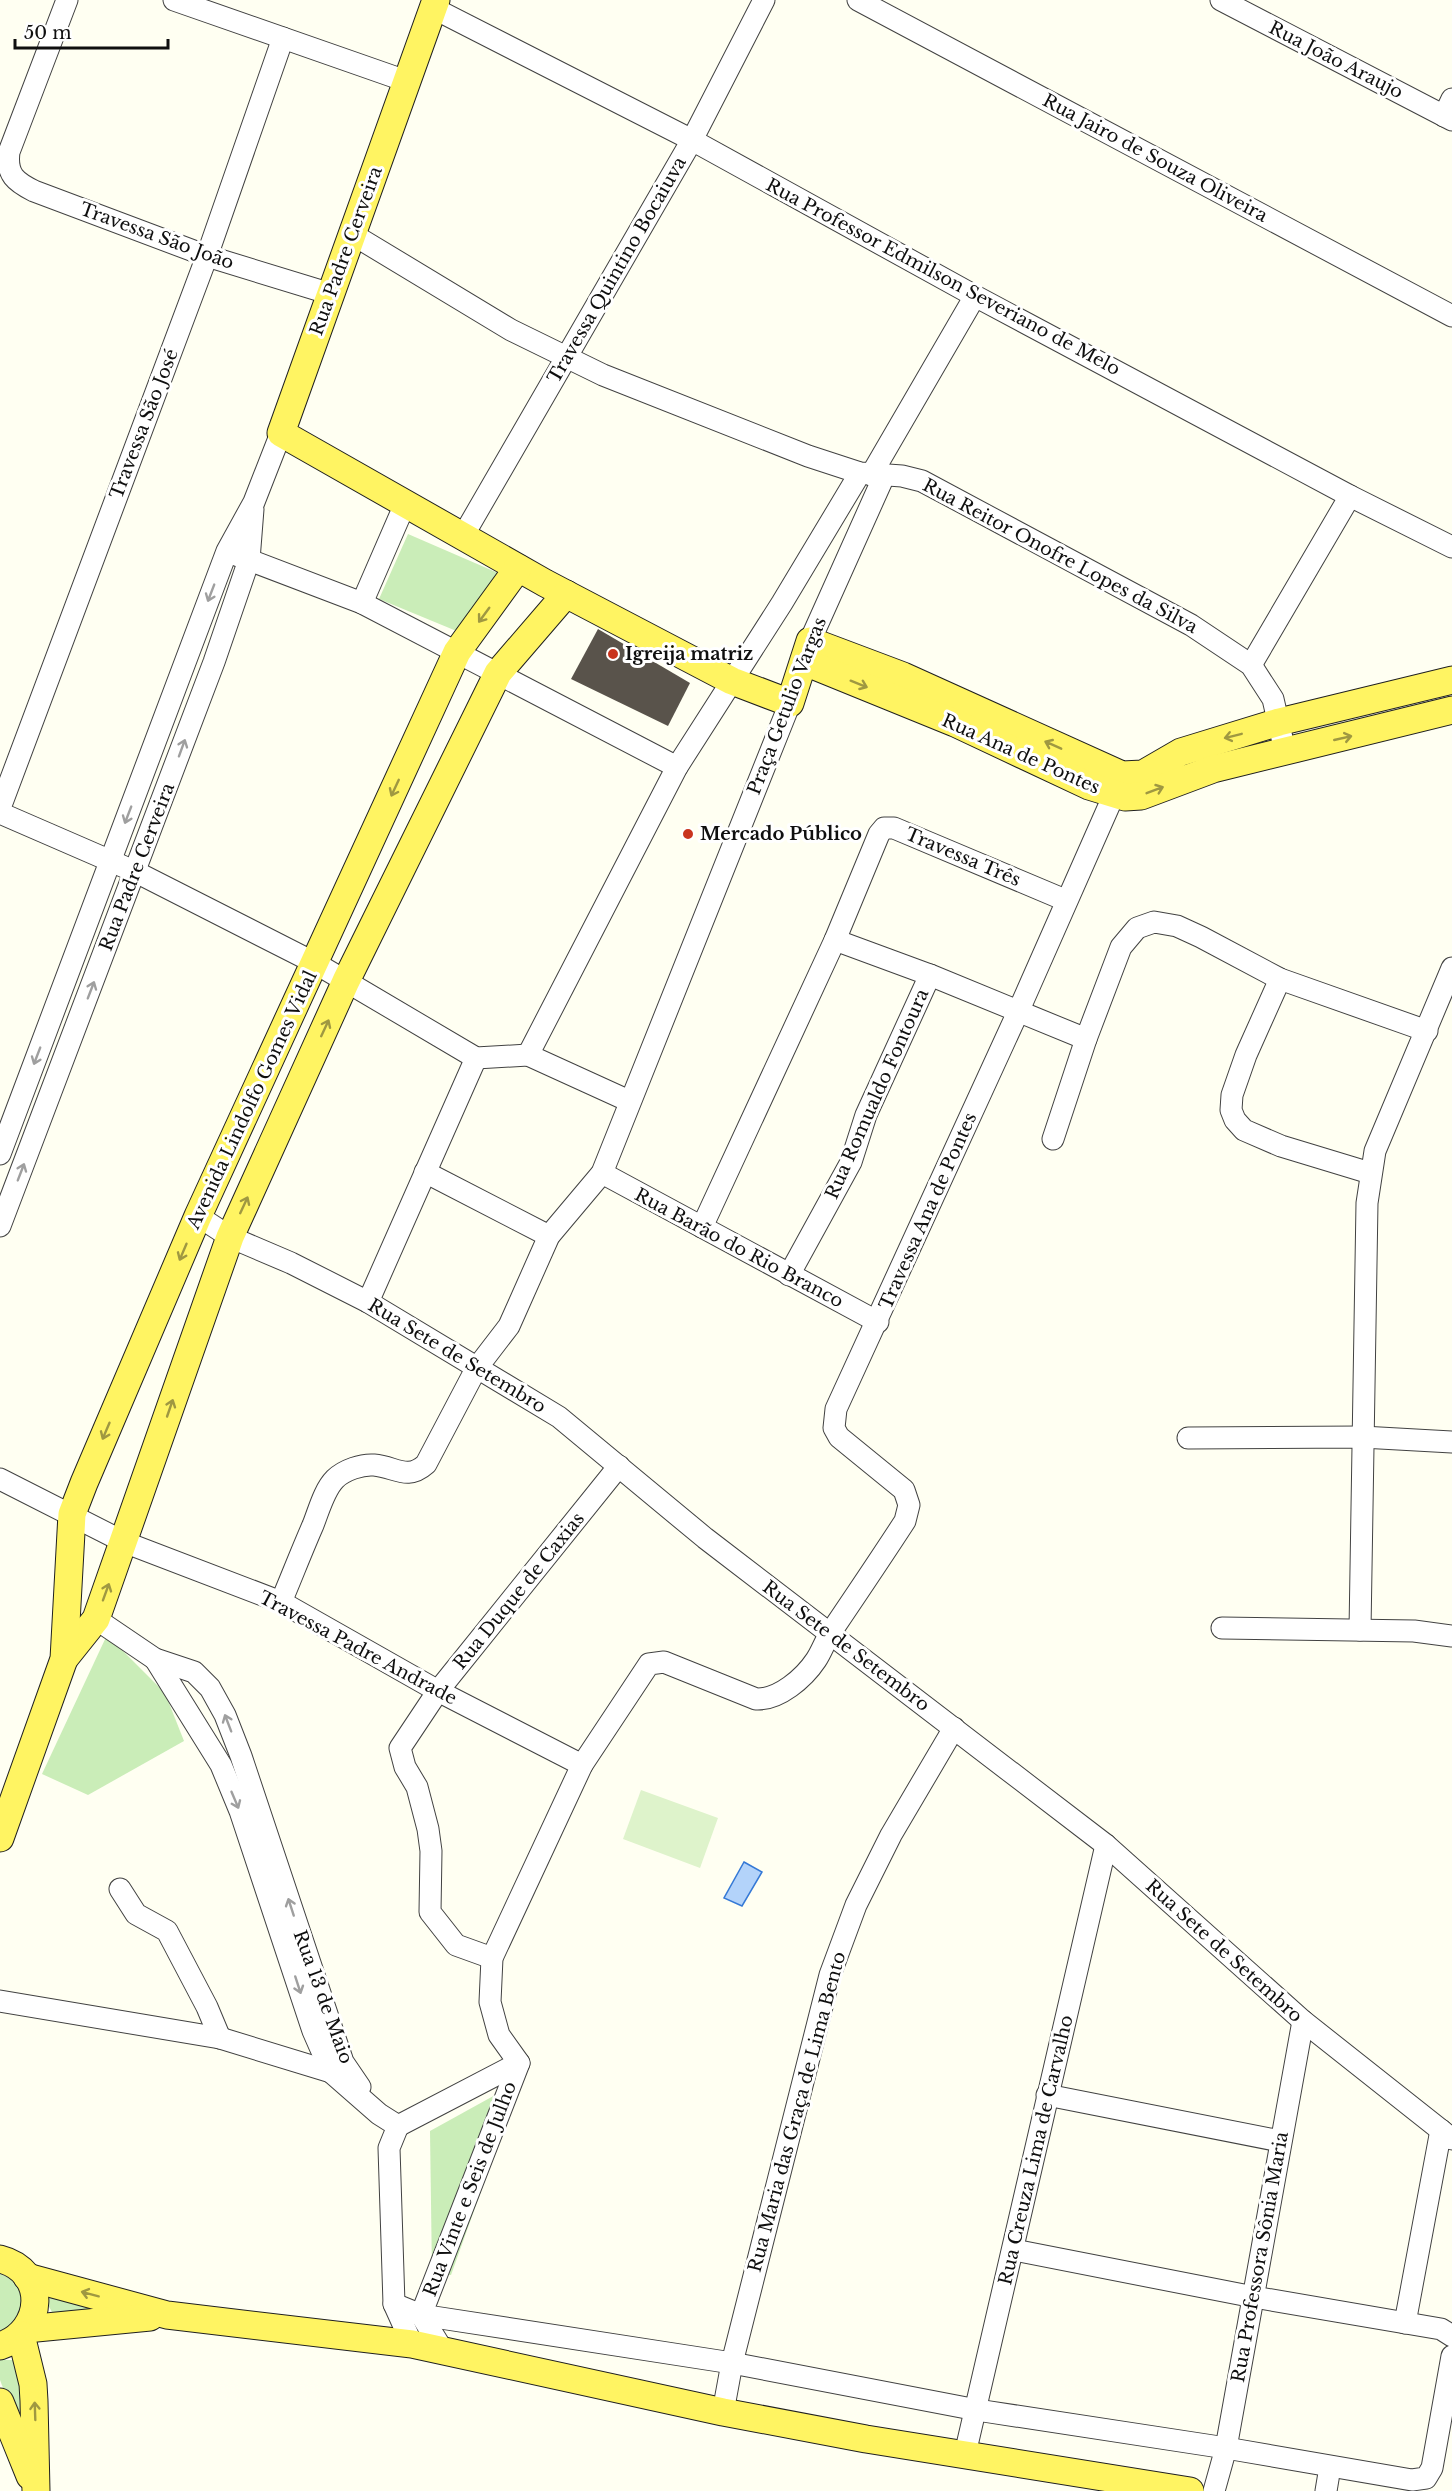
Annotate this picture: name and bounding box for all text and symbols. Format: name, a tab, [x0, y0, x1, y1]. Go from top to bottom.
scale bar	[15, 12, 168, 50]
street label: Rua João Araujo	[1265, 17, 1407, 103]
text: 50 m	[24, 22, 72, 44]
street label: Rua Jairo de Souza Oliveira	[1039, 89, 1271, 227]
street label: Travessa Quintino Bocaiuva	[543, 153, 691, 387]
street label: Rua Padre Cerveira	[305, 163, 387, 339]
street label: Rua Professor Edmilson Severiano de Melo	[762, 174, 1124, 380]
street label: Travessa São João	[77, 198, 237, 274]
street label: Travessa São José	[105, 346, 183, 502]
street label: Rua Reitor Onofre Lopes da Silva	[919, 474, 1201, 638]
one-way arrow	[205, 583, 216, 602]
one-way arrow	[478, 607, 490, 623]
street label: Praça Getulio Vargas	[743, 614, 831, 798]
place label: Igreija matriz	[625, 643, 753, 665]
marker: Igreija matriz	[606, 647, 620, 661]
one-way arrow	[849, 679, 867, 690]
street label: Rua Ana de Pontes	[939, 709, 1103, 799]
one-way arrow	[1224, 731, 1243, 743]
one-way arrow	[1333, 731, 1352, 743]
one-way arrow	[1044, 738, 1062, 750]
one-way arrow	[177, 739, 188, 758]
one-way arrow	[388, 778, 400, 796]
street label: Rua Padre Cerveira	[95, 780, 179, 954]
one-way arrow	[1145, 784, 1164, 795]
one-way arrow	[122, 805, 133, 824]
place label: Mercado Público	[700, 823, 862, 845]
street label: Travessa Três	[902, 823, 1024, 891]
marker: Mercado Público	[681, 827, 695, 841]
street label: Avenida Lindolfo Gomes Vidal	[182, 967, 322, 1234]
one-way arrow	[86, 981, 97, 999]
street label: Rua Romualdo Fontoura	[821, 985, 933, 1203]
one-way arrow	[320, 1019, 331, 1037]
one-way arrow	[31, 1046, 42, 1065]
street label: Travessa Ana de Pontes	[875, 1109, 981, 1313]
one-way arrow	[16, 1163, 27, 1181]
street label: Rua Barão do Rio Branco	[631, 1184, 847, 1312]
one-way arrow	[239, 1197, 250, 1215]
one-way arrow	[177, 1242, 188, 1260]
street label: Rua Sete de Setembro	[364, 1294, 550, 1418]
one-way arrow	[166, 1399, 177, 1418]
one-way arrow	[100, 1421, 111, 1440]
street label: Rua Duque de Caxias	[449, 1508, 589, 1674]
street label: Rua Sete de Setembro	[758, 1576, 934, 1716]
one-way arrow	[101, 1583, 112, 1602]
street label: Travessa Padre Andrade	[256, 1587, 460, 1709]
one-way arrow	[222, 1714, 233, 1733]
one-way arrow	[230, 1791, 241, 1809]
street label: Rua Sete de Setembro	[1141, 1875, 1307, 2027]
one-way arrow	[285, 1898, 296, 1917]
street label: Rua 13 de Maio	[289, 1927, 357, 2067]
street label: Rua Maria das Graça de Lima Bento	[744, 1949, 850, 2275]
one-way arrow	[293, 1975, 304, 1994]
street label: Rua Creuza Lima de Carvalho	[994, 2013, 1078, 2287]
street label: Rua Vinte e Seis de Julho	[419, 2078, 521, 2300]
street label: Rua Professora Sônia Maria	[1227, 2130, 1293, 2384]
one-way arrow	[81, 2288, 100, 2299]
one-way arrow	[29, 2402, 40, 2422]

